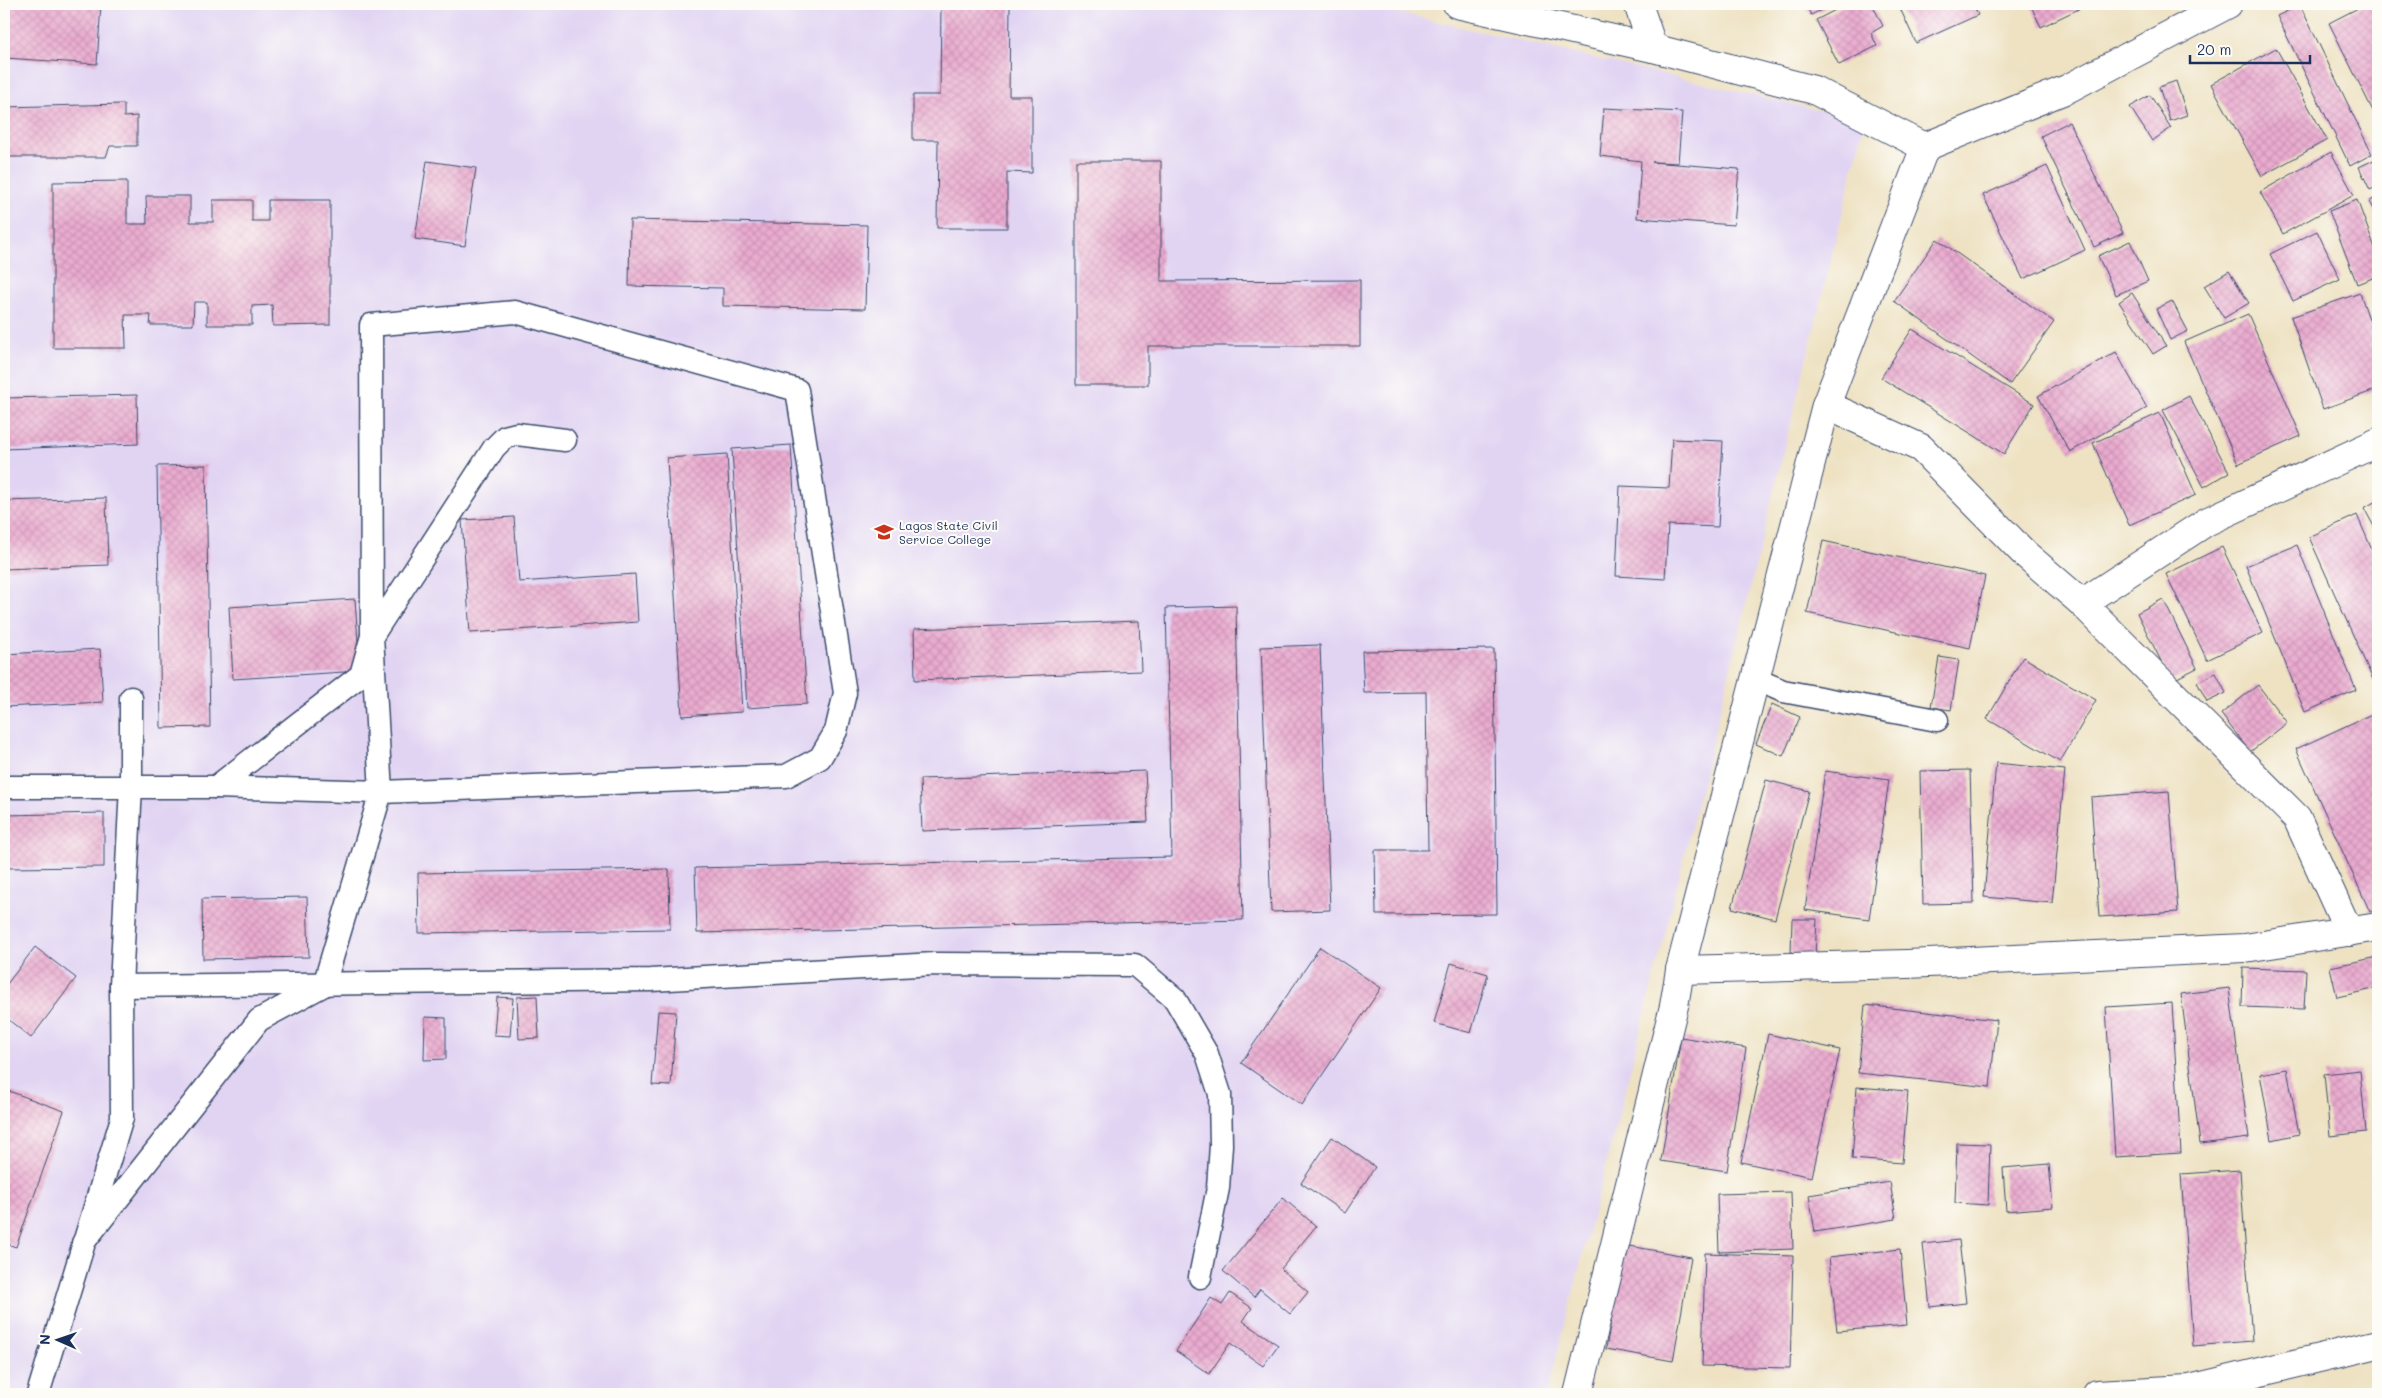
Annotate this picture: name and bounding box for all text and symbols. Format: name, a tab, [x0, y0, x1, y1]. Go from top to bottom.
scale bar	[2190, 32, 2310, 64]
text: 20 m	[2197, 39, 2231, 59]
place label: Lagos State Civil Service College	[899, 517, 998, 547]
school or university icon: Lagos State Civil Service College	[873, 521, 895, 543]
north arrow	[32, 1316, 82, 1366]
text: N	[35, 1334, 54, 1345]

